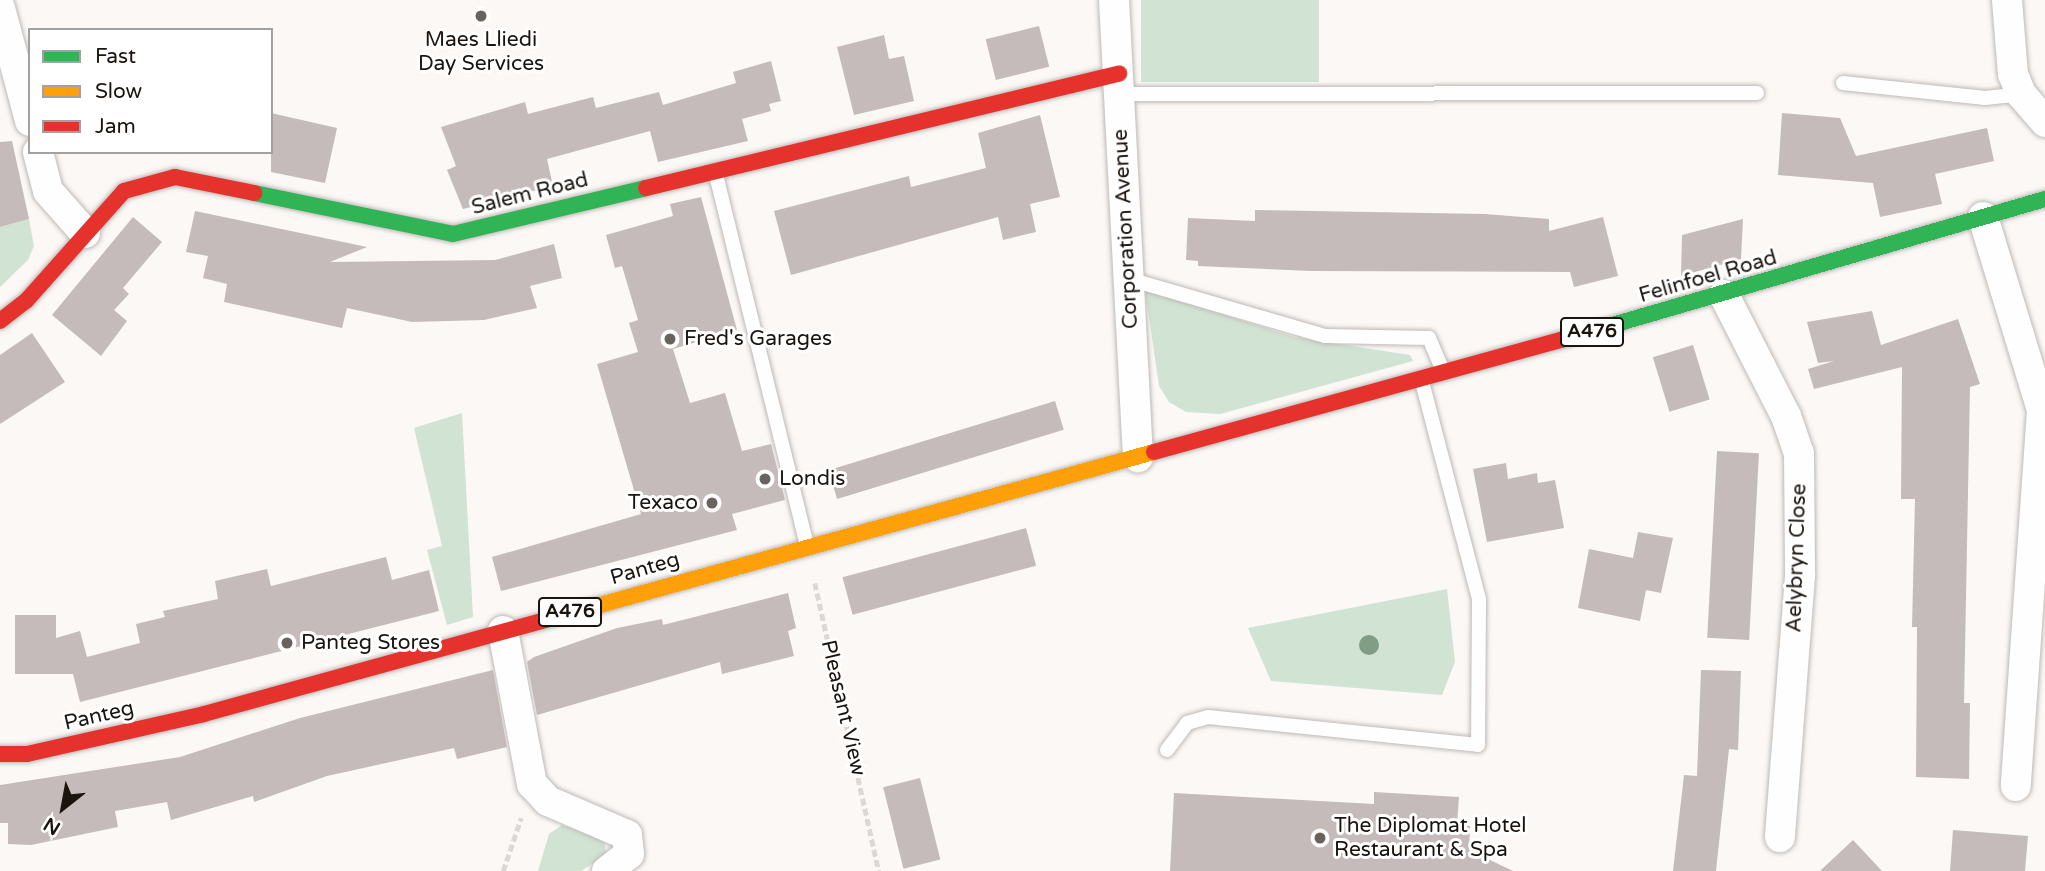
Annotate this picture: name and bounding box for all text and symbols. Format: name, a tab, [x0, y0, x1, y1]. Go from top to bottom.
marker: Maes Lliedi Day Services	[473, 8, 489, 24]
place label: Maes Lliedi Day Services	[418, 27, 544, 77]
legend	[28, 28, 273, 154]
text: Fast	[95, 44, 136, 69]
text: Slow	[95, 79, 142, 104]
text: Jam	[95, 114, 136, 139]
street label: Corporation Avenue	[1108, 128, 1144, 330]
street label: Salem Road	[469, 167, 591, 221]
street label: Felinfoel Road	[1636, 245, 1780, 309]
road number: A476	[1559, 316, 1625, 348]
place label: Fred's Garages	[684, 326, 832, 352]
marker: Fred's Garages	[662, 331, 678, 347]
place label: Londis	[779, 466, 845, 492]
marker: Londis	[757, 471, 773, 487]
street label: Aelybryn Close	[1782, 483, 1812, 633]
place label: Texaco	[628, 490, 698, 516]
marker: Texaco	[704, 495, 720, 511]
street label: Panteg	[607, 547, 683, 591]
road number: A476	[537, 596, 603, 628]
place label: Panteg Stores	[301, 630, 440, 656]
marker: Panteg Stores	[279, 635, 295, 651]
street label: Pleasant View	[815, 638, 871, 778]
street label: Panteg	[62, 696, 136, 736]
north arrow	[28, 773, 98, 843]
text: N	[40, 813, 64, 839]
place label: The Diplomat Hotel Restaurant & Spa	[1334, 813, 1526, 863]
marker: The Diplomat Hotel Restaurant & Spa	[1312, 830, 1328, 846]

